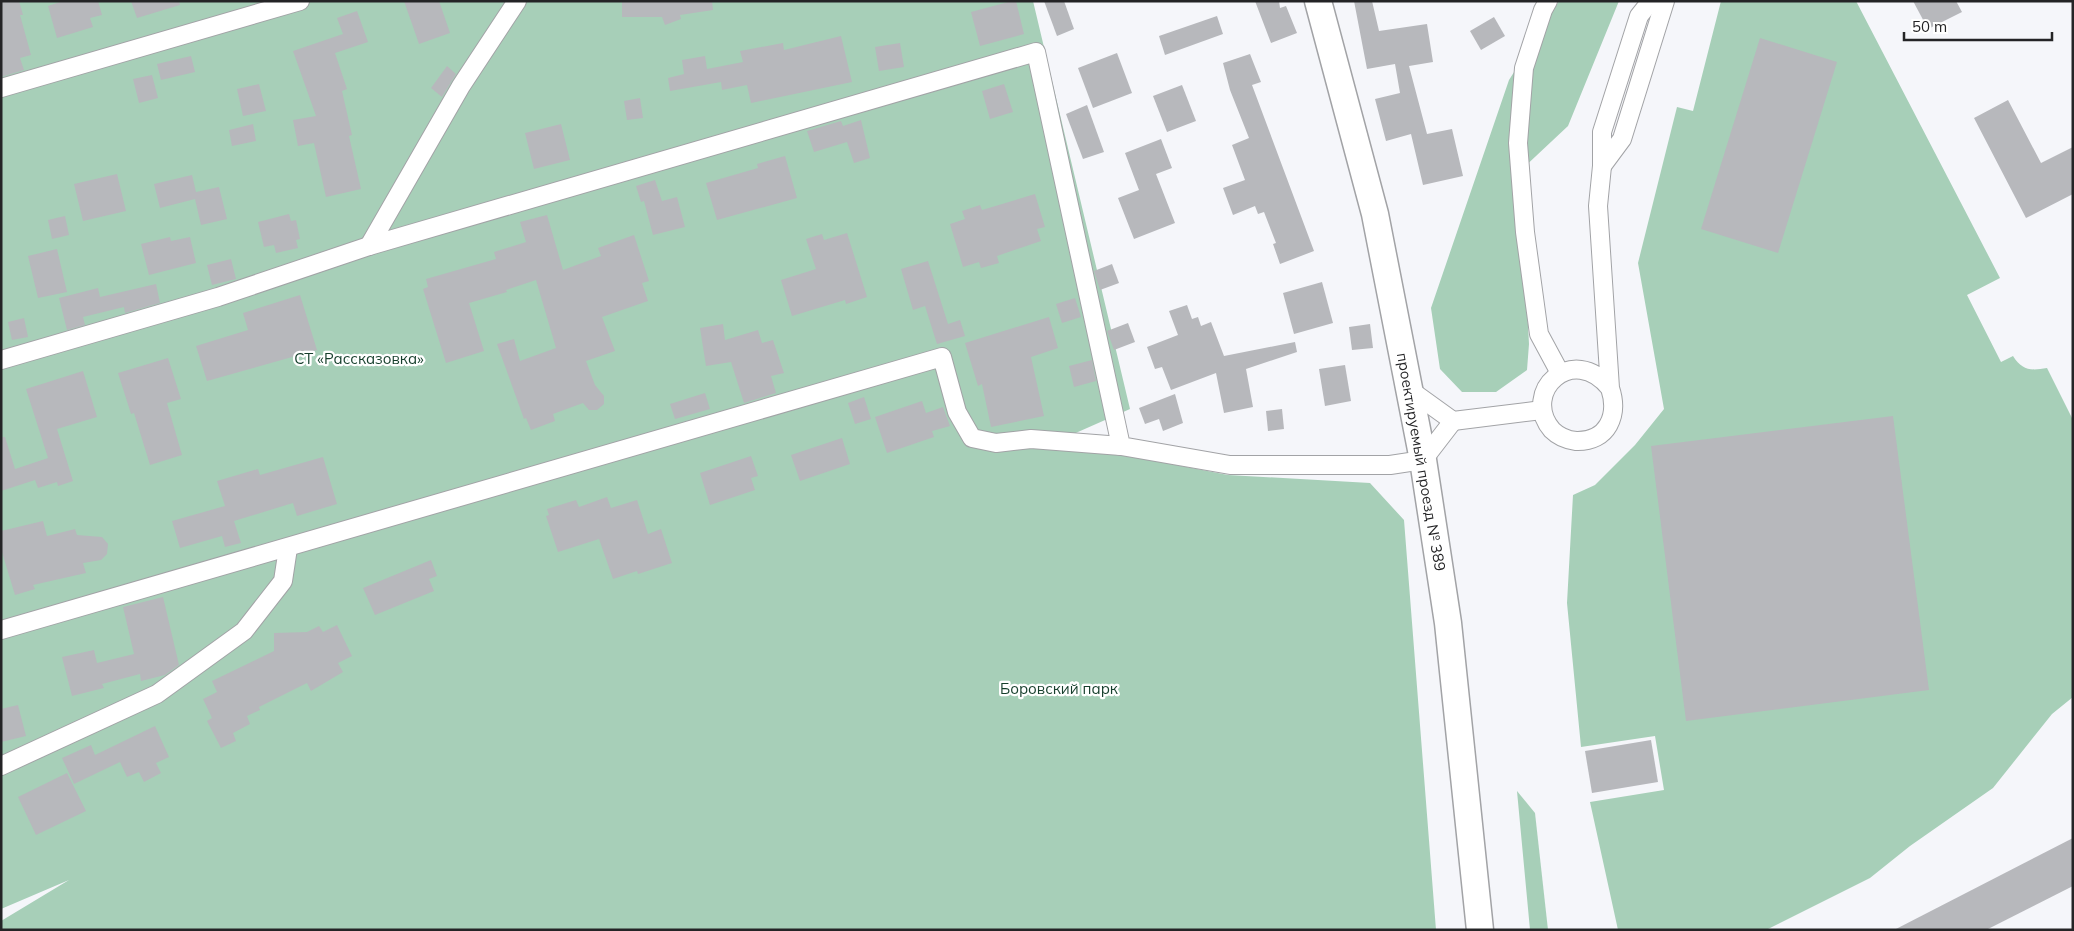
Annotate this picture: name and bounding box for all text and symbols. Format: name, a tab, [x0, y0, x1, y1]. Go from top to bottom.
scale bar	[1904, 10, 2052, 42]
text: 50 m	[1912, 17, 1947, 36]
park label: СТ «Рассказовка»	[294, 349, 424, 368]
street label: проектируемый проезд № 389	[1393, 351, 1450, 573]
park label: Боровский парк	[1000, 679, 1119, 698]

